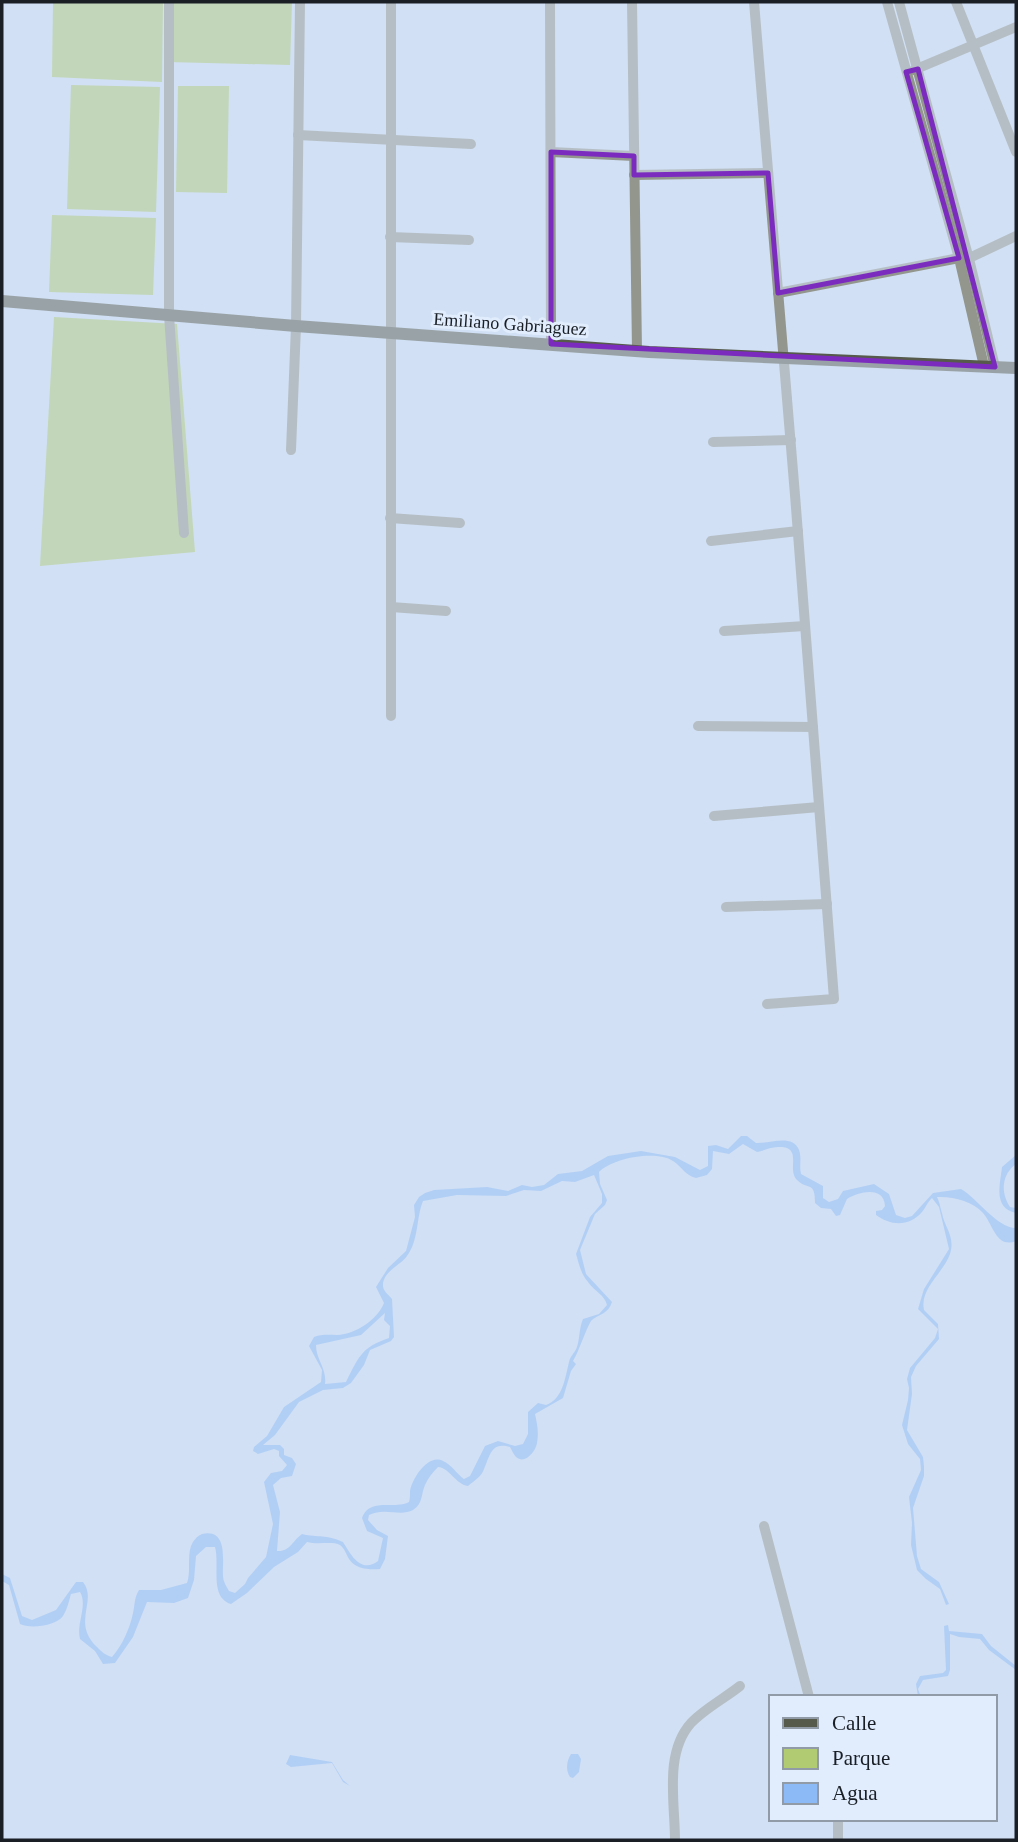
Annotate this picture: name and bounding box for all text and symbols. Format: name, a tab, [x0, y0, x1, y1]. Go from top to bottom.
street label: Emiliano Gabriaguez	[433, 309, 587, 339]
legend	[769, 1695, 997, 1821]
text: Calle	[832, 1711, 876, 1735]
text: Parque	[832, 1746, 890, 1770]
text: Agua	[832, 1781, 878, 1805]

